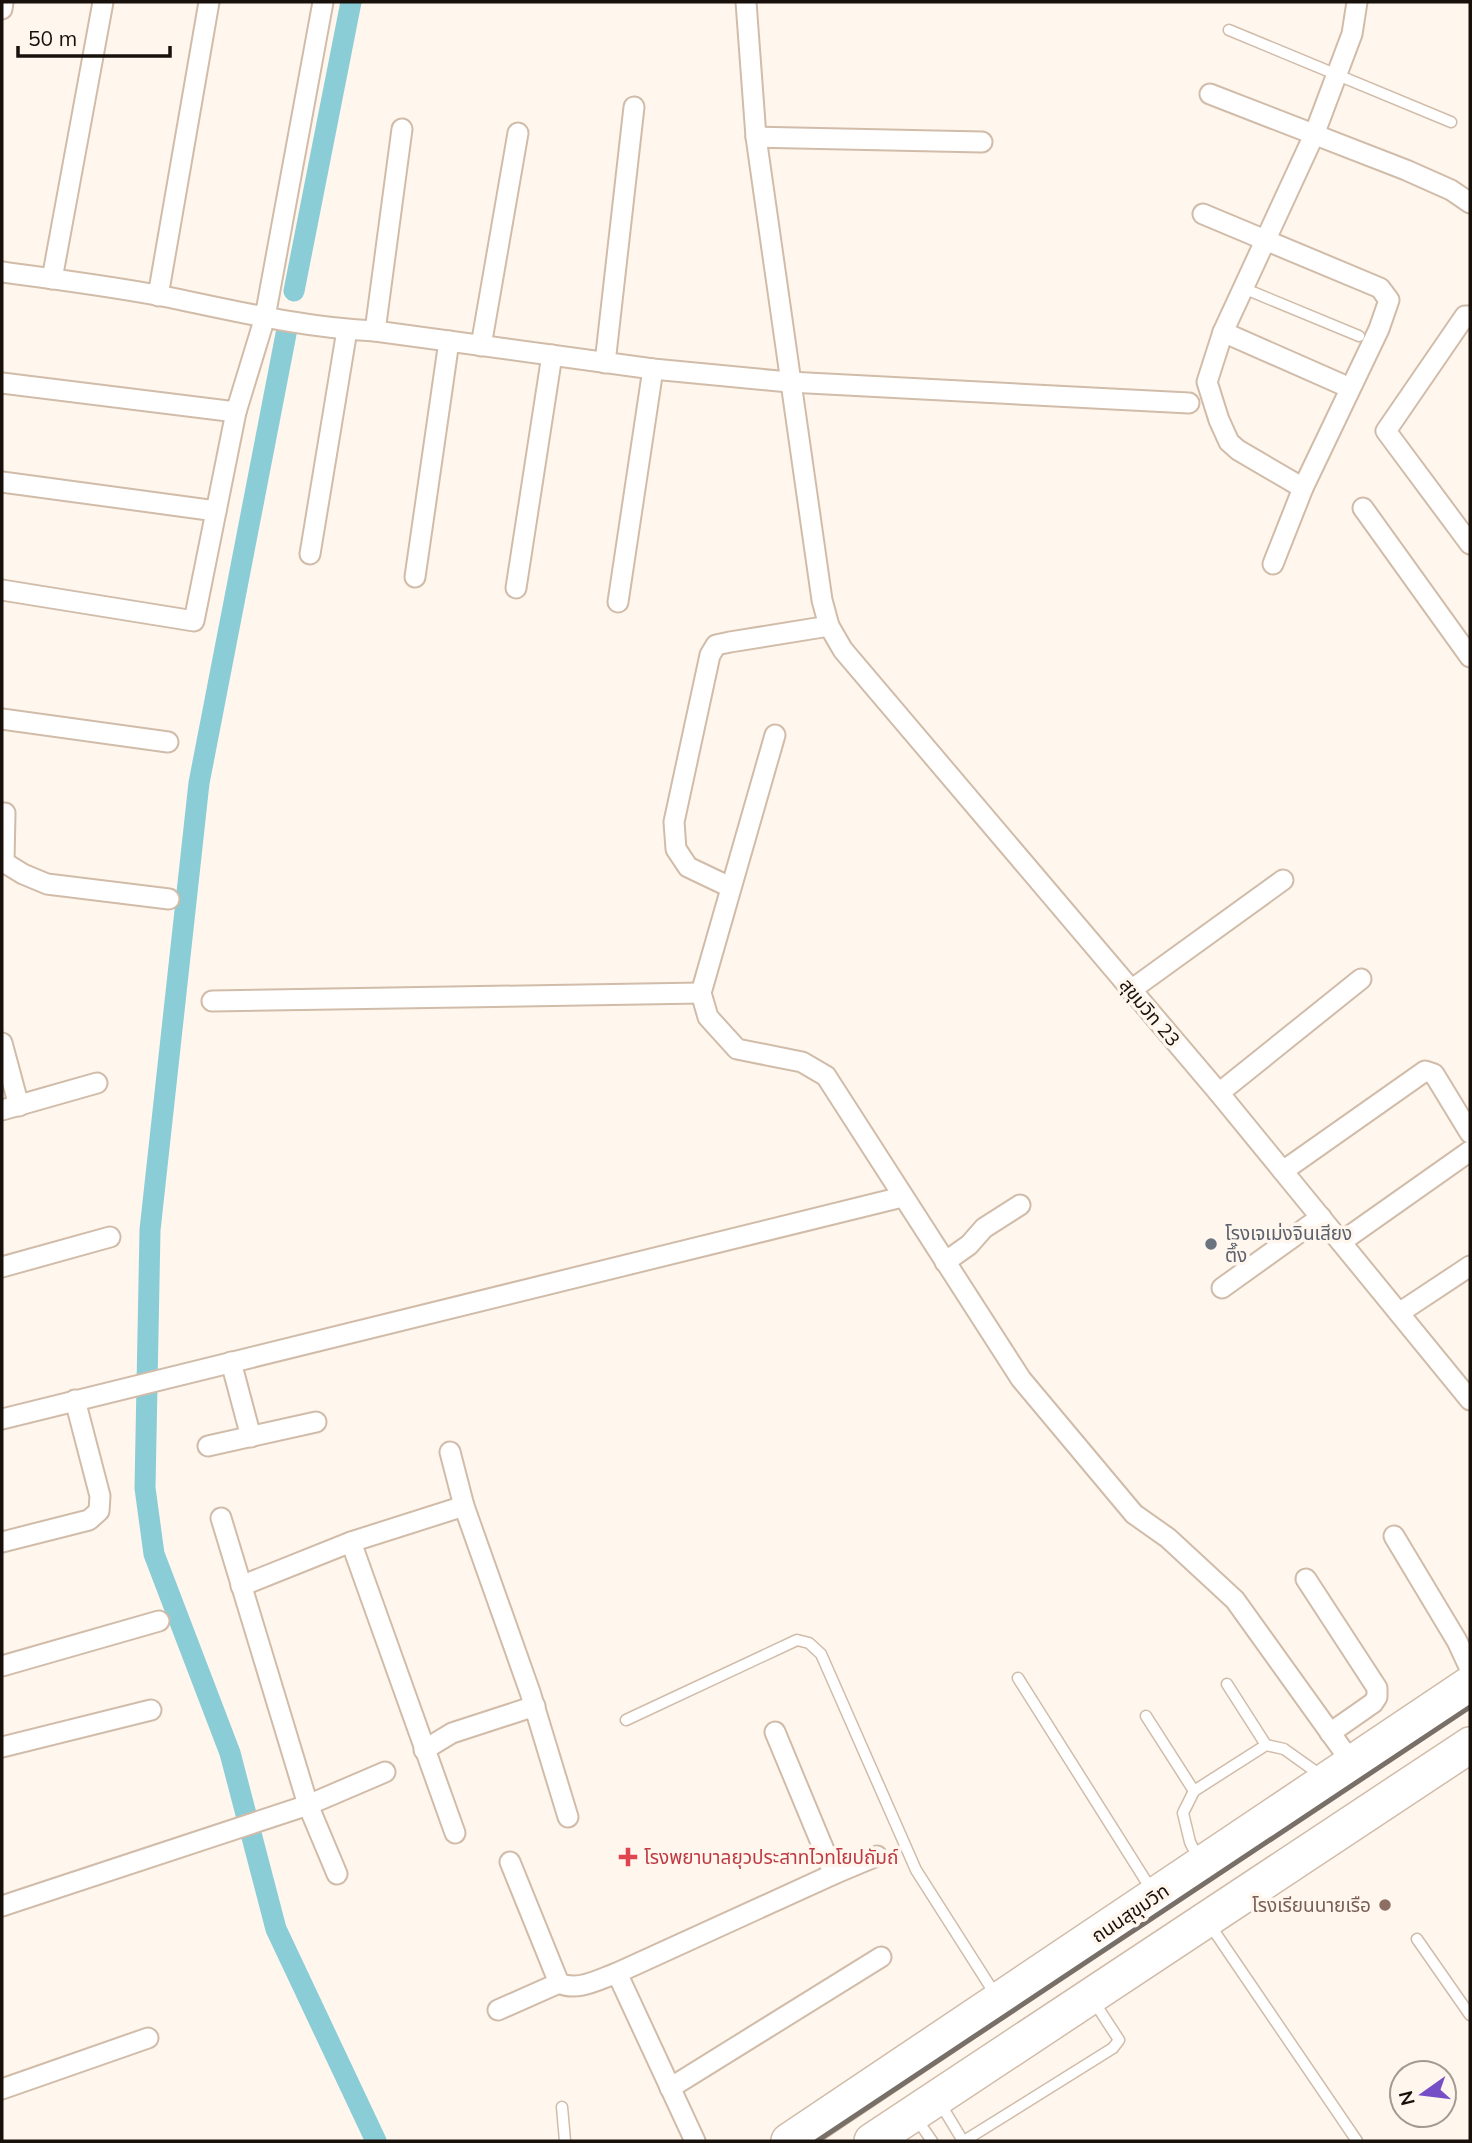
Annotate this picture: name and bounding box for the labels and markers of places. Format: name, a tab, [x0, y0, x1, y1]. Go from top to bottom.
place label: โรงเจเม่งจินเสียง ตึ๊ง	[1225, 1221, 1352, 1267]
marker: โรงเจเม่งจินเสียง ตึ๊ง	[1203, 1236, 1219, 1252]
place label: โรงพยาบาลยุวประสาทไวทโยปถัมถ์	[644, 1845, 898, 1869]
marker: โรงพยาบาลยุวประสาทไวทโยปถัมถ์	[618, 1847, 638, 1867]
place label: โรงเรียนนายเรือ	[1252, 1893, 1371, 1917]
marker: โรงเรียนนายเรือ	[1377, 1897, 1393, 1913]

